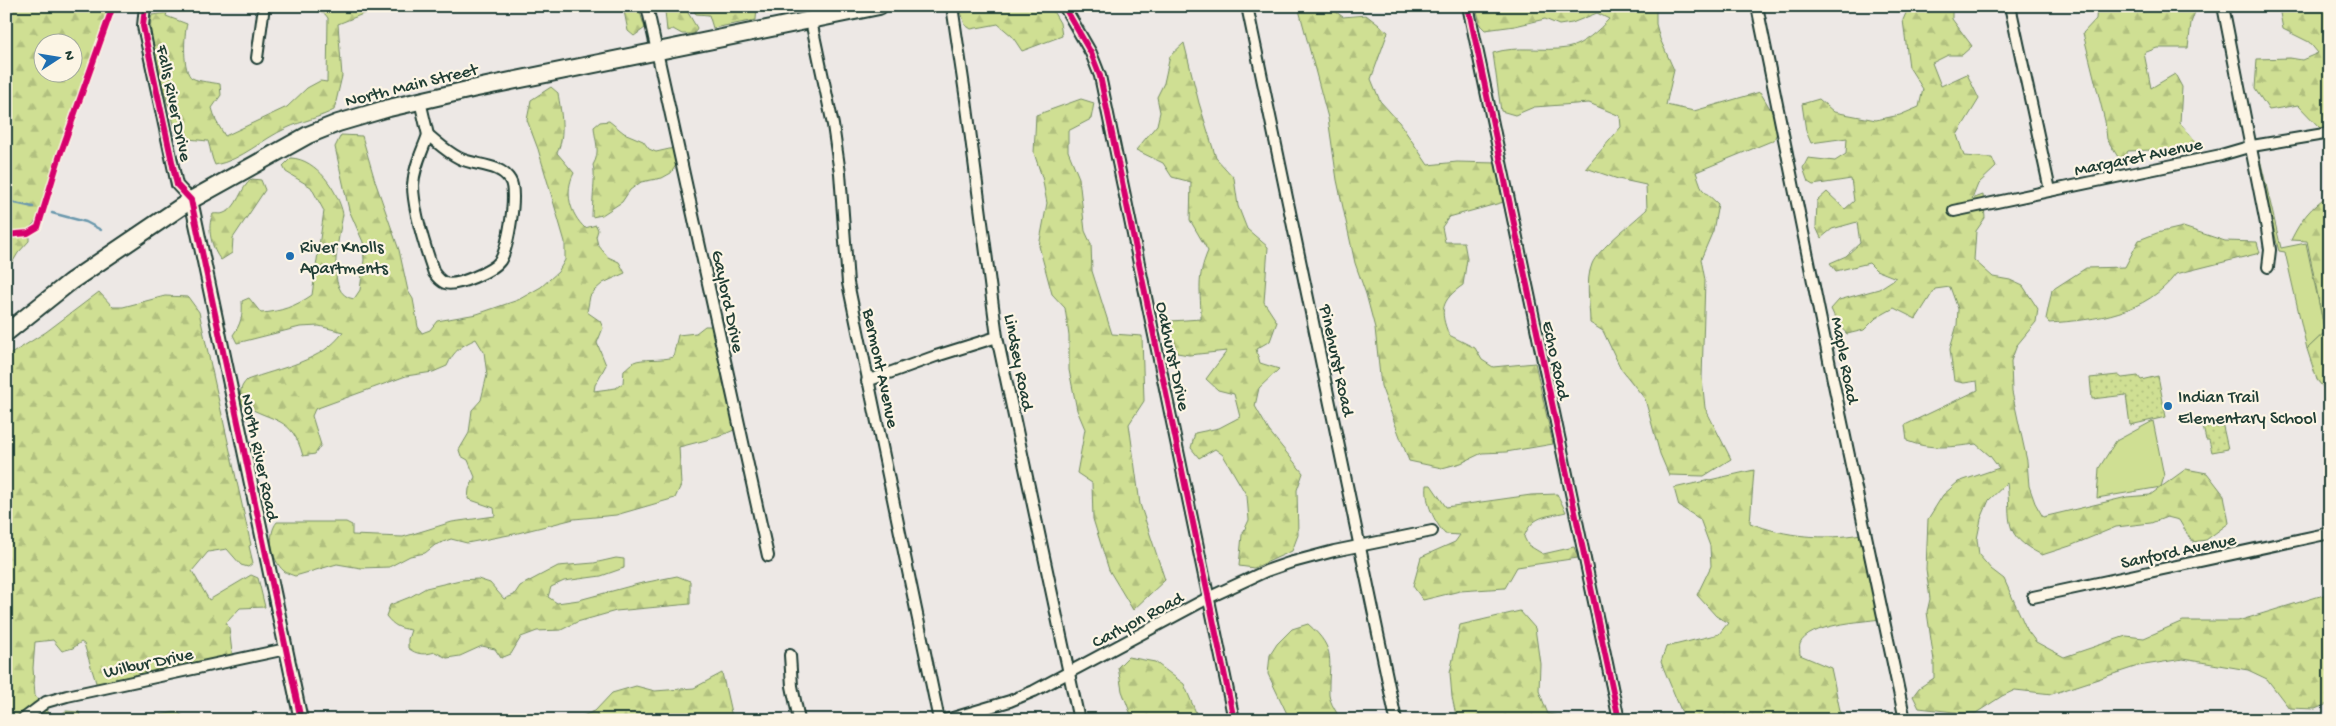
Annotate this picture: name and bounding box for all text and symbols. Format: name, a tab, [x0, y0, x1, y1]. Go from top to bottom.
north arrow	[32, 32, 82, 82]
street label: Falls River Drive	[150, 42, 195, 164]
text: N	[59, 50, 78, 62]
street label: North Main Street	[343, 59, 482, 113]
street label: Margaret Avenue	[2073, 134, 2205, 182]
place label: River Knolls Apartments	[300, 238, 389, 280]
street label: Gaylord Drive	[705, 249, 748, 355]
marker: River Knolls Apartments	[284, 250, 296, 262]
street label: Oakhurst Drive	[1150, 300, 1193, 414]
street label: Pinehurst Road	[1313, 302, 1358, 420]
street label: Bermont Avenue	[856, 306, 903, 431]
street label: Lindsey Road	[998, 312, 1037, 414]
street label: Maple Road	[1825, 315, 1863, 407]
street label: Echo Road	[1536, 319, 1573, 403]
place label: Indian Trail Elementary School	[2178, 388, 2317, 430]
street label: North River Road	[235, 392, 283, 524]
marker: Indian Trail Elementary School	[2162, 400, 2174, 412]
street label: Sanford Avenue	[2119, 530, 2239, 575]
street label: Carlyon Road	[1089, 588, 1189, 654]
street label: Wilbur Drive	[102, 645, 196, 684]

